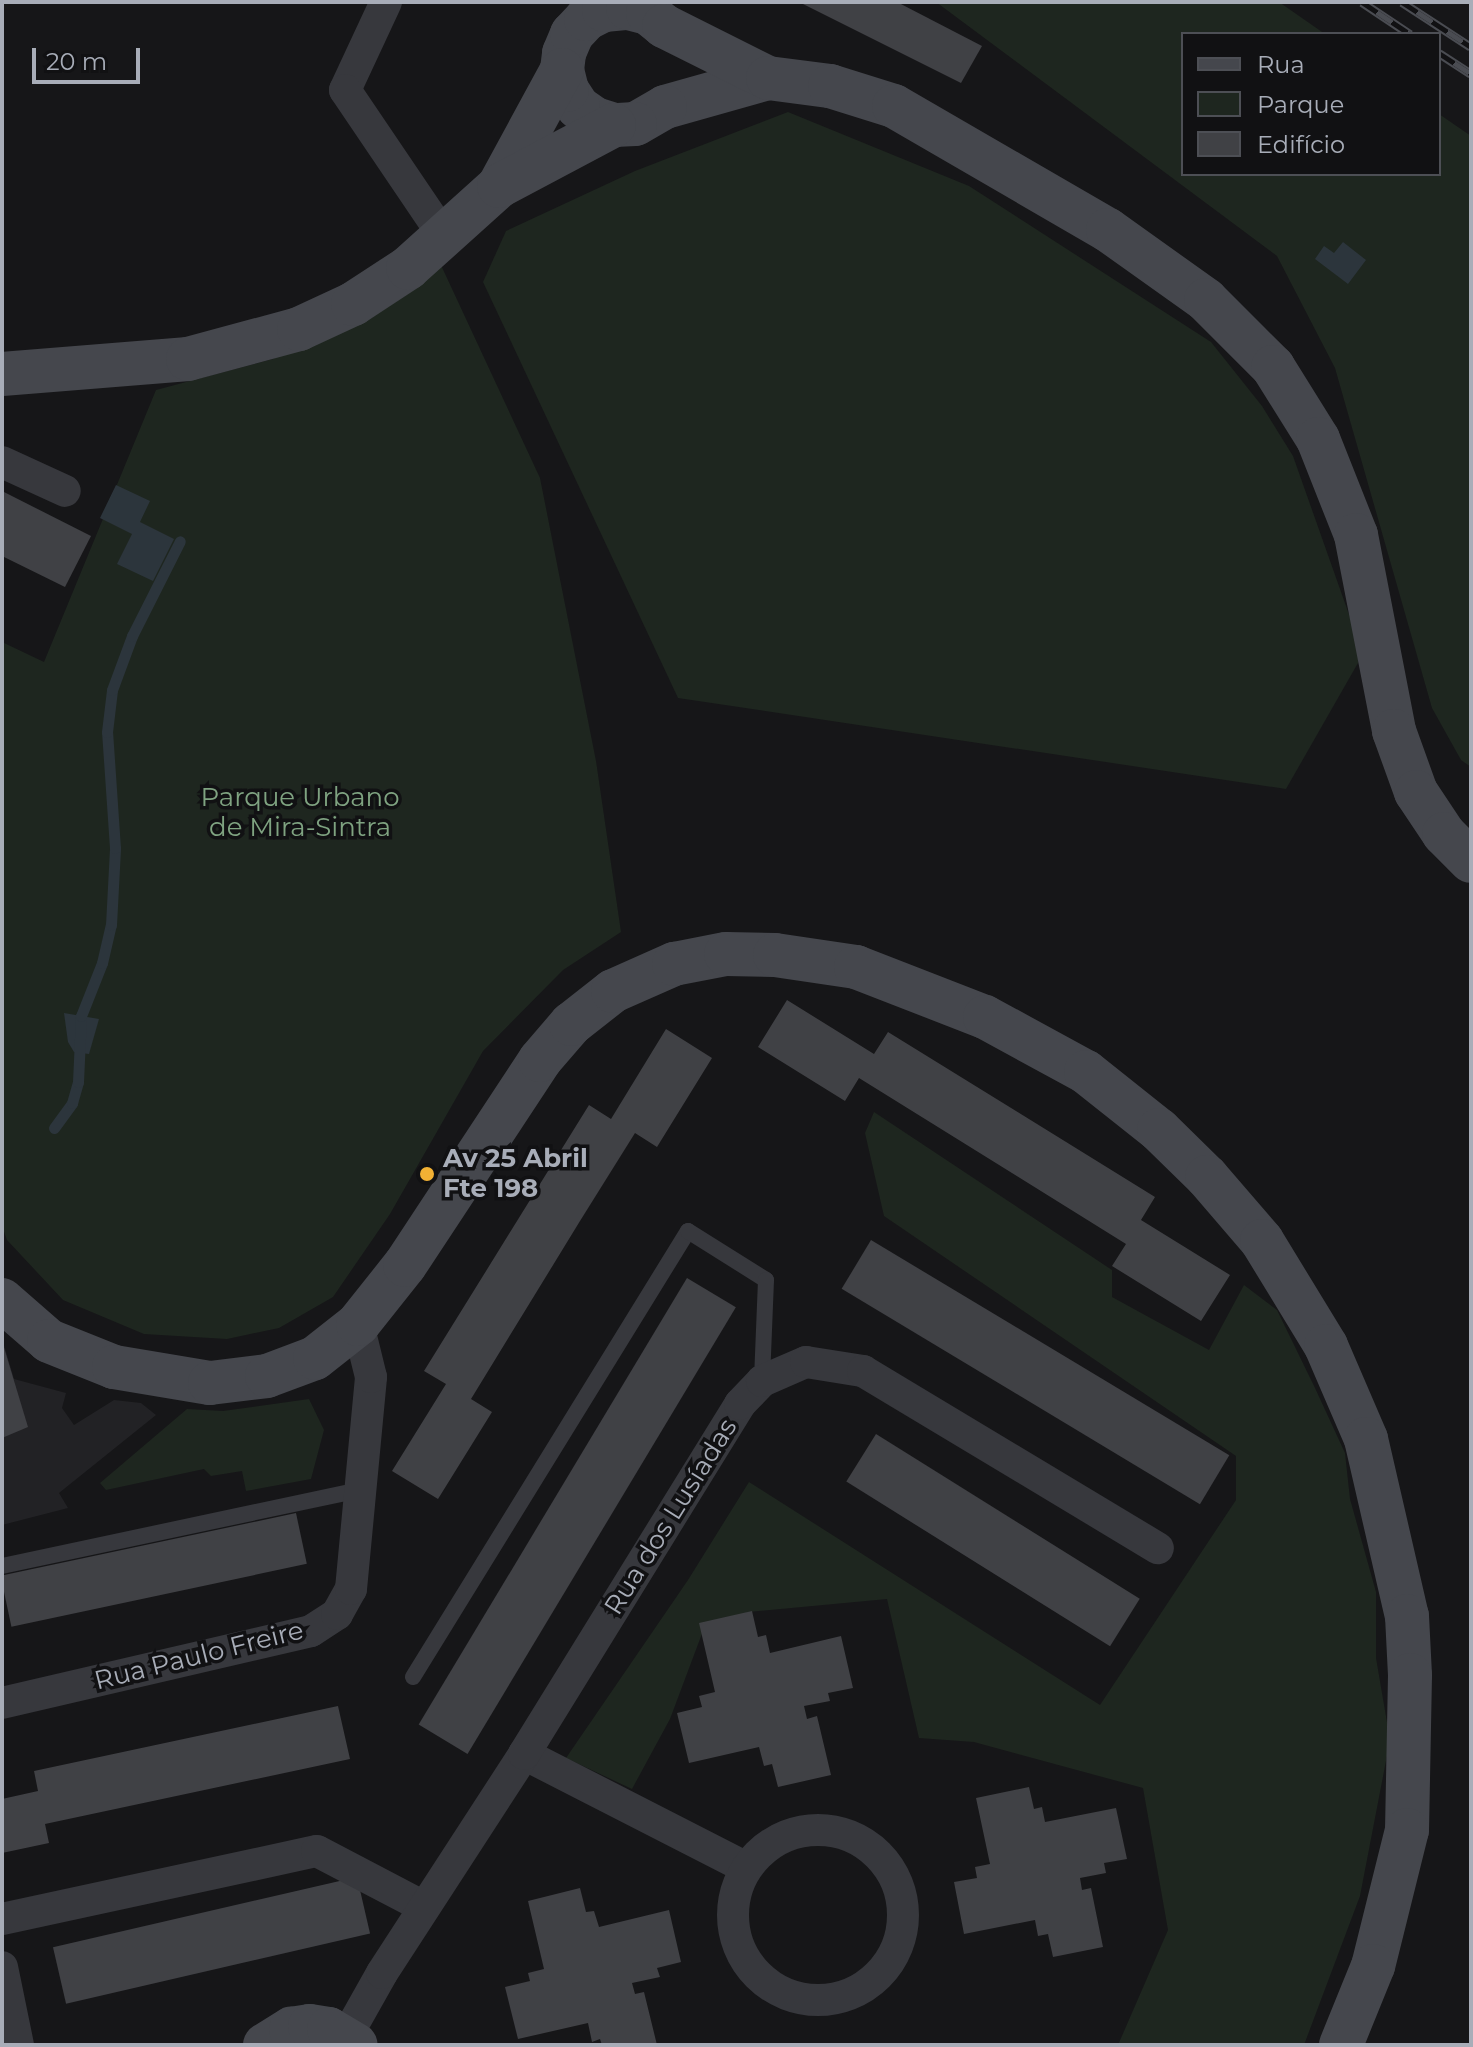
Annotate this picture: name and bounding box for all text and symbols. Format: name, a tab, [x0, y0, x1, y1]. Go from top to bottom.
scale bar	[36, 32, 144, 82]
legend	[1181, 32, 1441, 176]
text: 20 m	[46, 47, 107, 76]
text: Rua	[1257, 50, 1305, 79]
text: Parque	[1257, 90, 1344, 119]
text: Edifício	[1257, 130, 1345, 159]
park label: Parque Urbano de Mira-Sintra	[201, 782, 399, 844]
place label: Av 25 Abril Fte 198	[443, 1143, 588, 1204]
marker: Av 25 Abril Fte 198	[418, 1165, 436, 1183]
street label: Rua dos Lusíadas	[598, 1413, 744, 1621]
street label: Rua Paulo Freire	[91, 1615, 307, 1697]

